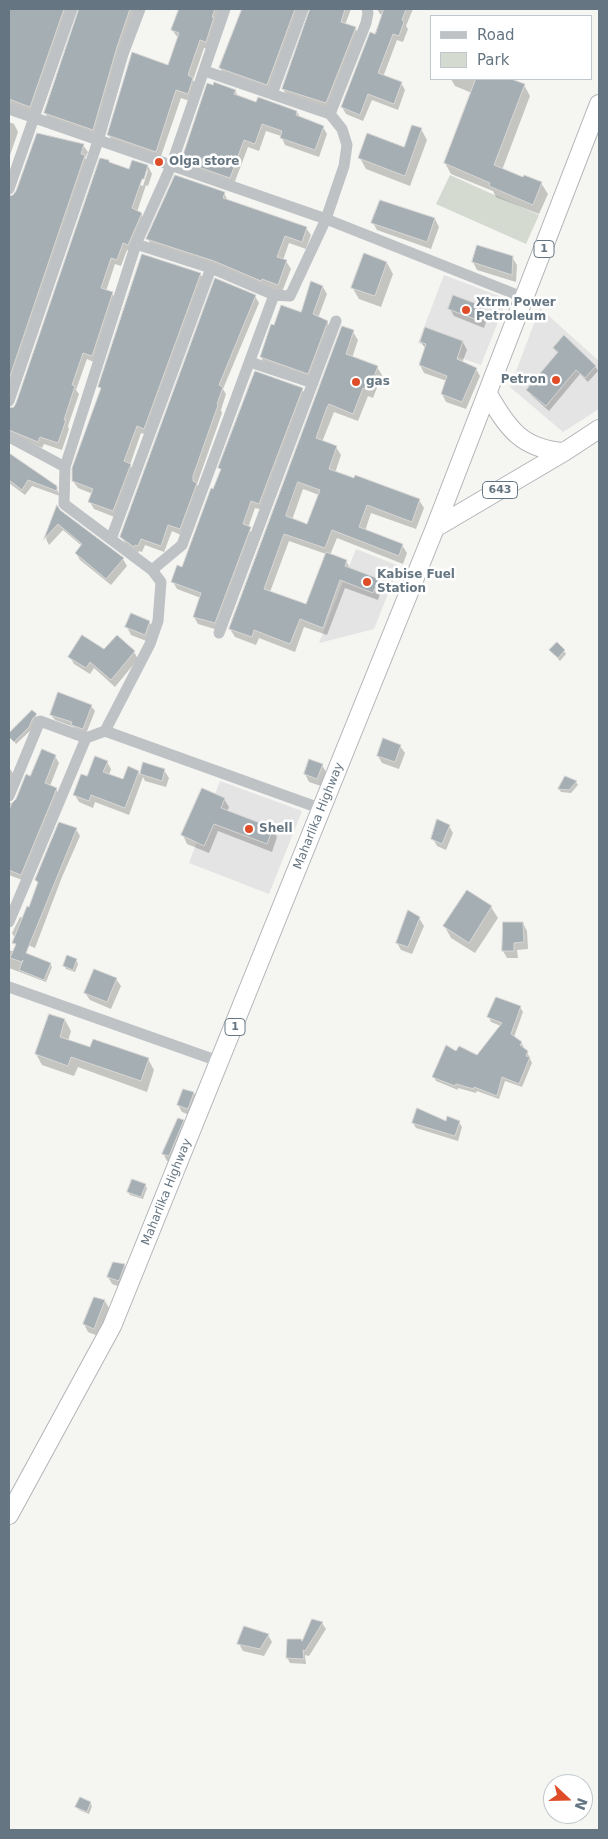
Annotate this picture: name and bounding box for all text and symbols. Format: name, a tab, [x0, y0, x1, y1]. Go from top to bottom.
legend	[430, 15, 593, 80]
text: Road	[477, 26, 515, 44]
text: Park	[477, 51, 509, 69]
place label: Olga store	[169, 155, 239, 169]
marker: Olga store	[153, 156, 165, 168]
road number: 1	[534, 240, 554, 258]
place label: Xtrm Power Petroleum	[476, 296, 556, 324]
marker: Xtrm Power Petroleum	[460, 304, 472, 316]
place label: Petron	[501, 373, 546, 387]
marker: Petron	[550, 374, 562, 386]
place label: gas	[366, 375, 390, 389]
marker: gas	[350, 376, 362, 388]
road number: 643	[482, 482, 518, 498]
place label: Kabise Fuel Station	[377, 568, 455, 596]
marker: Kabise Fuel Station	[361, 576, 373, 588]
street label: Maharlika Highway	[291, 760, 347, 872]
place label: Shell	[259, 822, 293, 836]
marker: Shell	[243, 823, 255, 835]
road number: 1	[225, 1019, 245, 1036]
street label: Maharlika Highway	[139, 1136, 195, 1248]
north arrow	[543, 1774, 593, 1824]
text: N	[572, 1796, 591, 1812]

